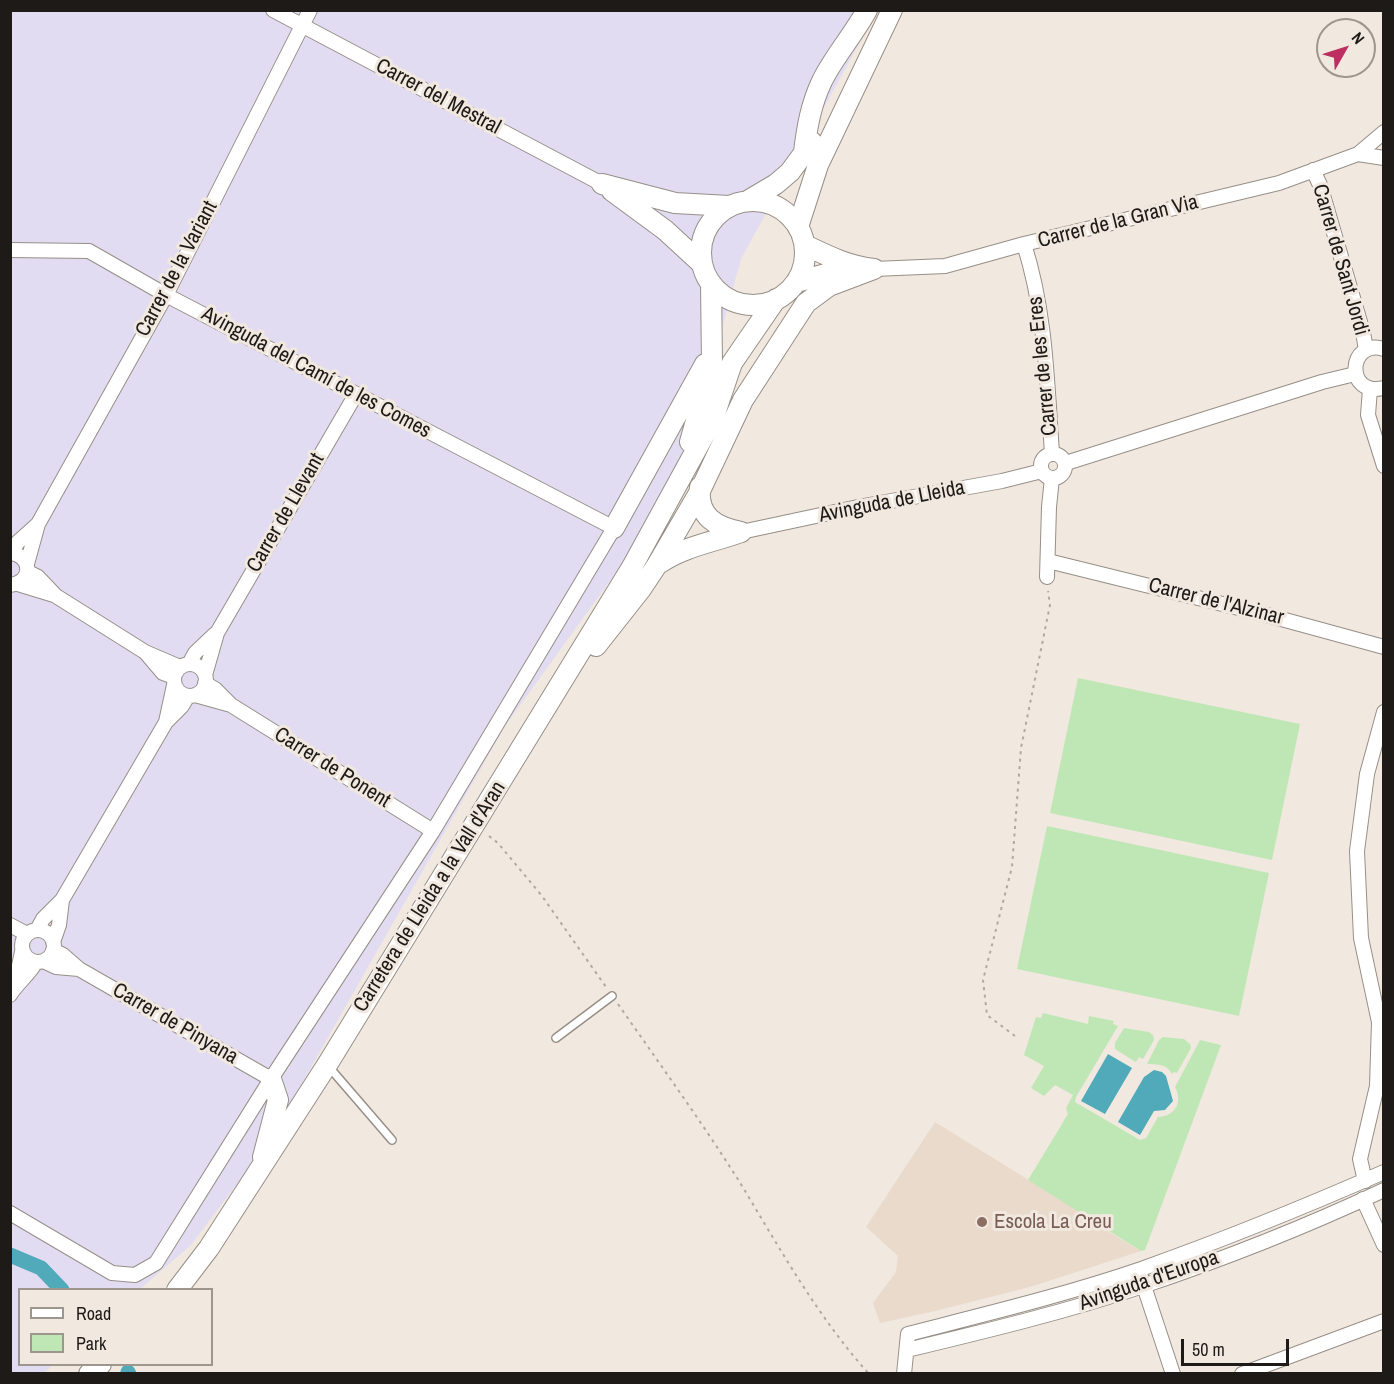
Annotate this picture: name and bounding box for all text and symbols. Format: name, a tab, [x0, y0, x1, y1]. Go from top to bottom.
north arrow	[1316, 18, 1376, 78]
text: N	[1347, 27, 1370, 49]
street label: Carrer del Mestral	[371, 54, 505, 140]
street label: Carrer de Sant Jordi	[1306, 182, 1374, 338]
street label: Carrer de la Gran Via	[1035, 190, 1201, 254]
street label: Carrer de la Variant	[131, 197, 223, 341]
street label: Carrer de les Eres	[1023, 295, 1063, 437]
street label: Avinguda del Camí de les Comes	[197, 302, 435, 444]
street label: Carrer de Llevant	[242, 449, 330, 577]
street label: Avinguda de Lleida	[817, 476, 967, 528]
street label: Carrer de l'Alzinar	[1146, 573, 1286, 631]
street label: Carrer de Ponent	[269, 722, 395, 814]
street label: Carretera de Lleida a la Vall d'Aran	[349, 777, 511, 1017]
street label: Carrer de Pinyana	[108, 978, 242, 1070]
place label: Escola La Creu	[994, 1209, 1112, 1235]
marker: Escola La Creu	[975, 1215, 989, 1229]
street label: Avinguda d'Europa	[1076, 1245, 1222, 1317]
legend	[18, 1288, 213, 1366]
text: Road	[76, 1301, 111, 1326]
scale bar	[1184, 1327, 1292, 1365]
text: Park	[76, 1331, 106, 1356]
text: 50 m	[1192, 1337, 1225, 1362]

